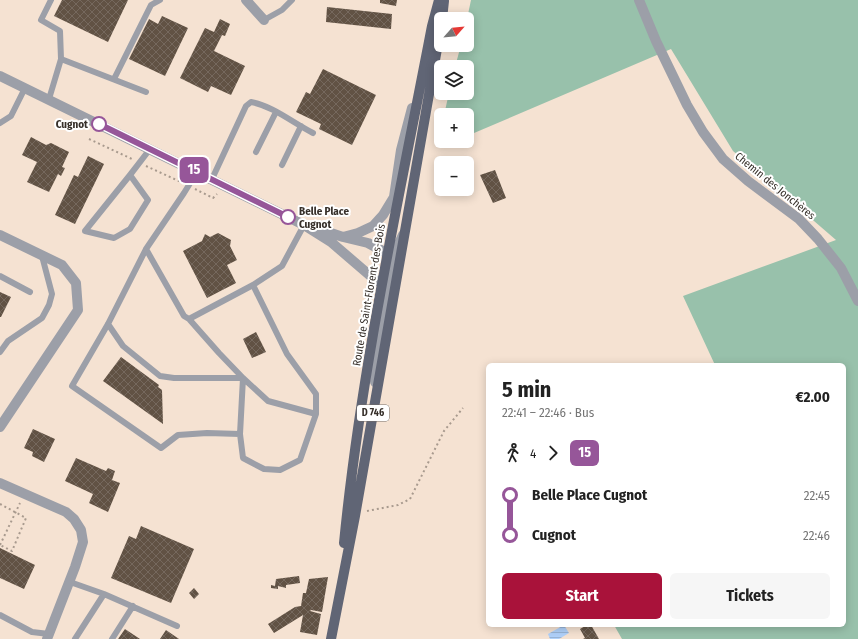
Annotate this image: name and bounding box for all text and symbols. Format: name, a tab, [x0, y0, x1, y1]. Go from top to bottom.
north arrow	[434, 12, 474, 52]
map controls	[434, 12, 474, 196]
button: layers	[434, 60, 474, 100]
button: +	[434, 108, 474, 148]
marker: Cugnot	[91, 116, 107, 132]
place label: Cugnot	[56, 118, 88, 131]
street label: Chemin des Jonchères	[732, 150, 818, 222]
button: −	[434, 156, 474, 196]
line badge: 15	[176, 157, 212, 183]
text: 15	[188, 161, 200, 178]
place label: Belle Place Cugnot	[299, 205, 349, 231]
marker: Belle Place Cugnot	[280, 209, 296, 225]
street label: Route de Saint-Florent-des-Bois	[350, 223, 388, 367]
text: 5 min	[502, 376, 551, 403]
text: €2.00	[796, 388, 830, 406]
road number: D 746	[357, 405, 389, 421]
text: 22:41 – 22:46 · Bus	[502, 405, 594, 420]
icon: walk	[502, 442, 524, 464]
icon: forward	[542, 442, 564, 464]
text: 15	[578, 444, 591, 461]
text: 4	[530, 446, 536, 461]
text: Belle Place Cugnot	[532, 486, 647, 504]
text: 22:45	[804, 488, 830, 503]
text: Cugnot	[532, 526, 576, 544]
text: 22:46	[803, 528, 830, 543]
button: Start	[502, 573, 662, 619]
button: Tickets	[670, 573, 830, 619]

